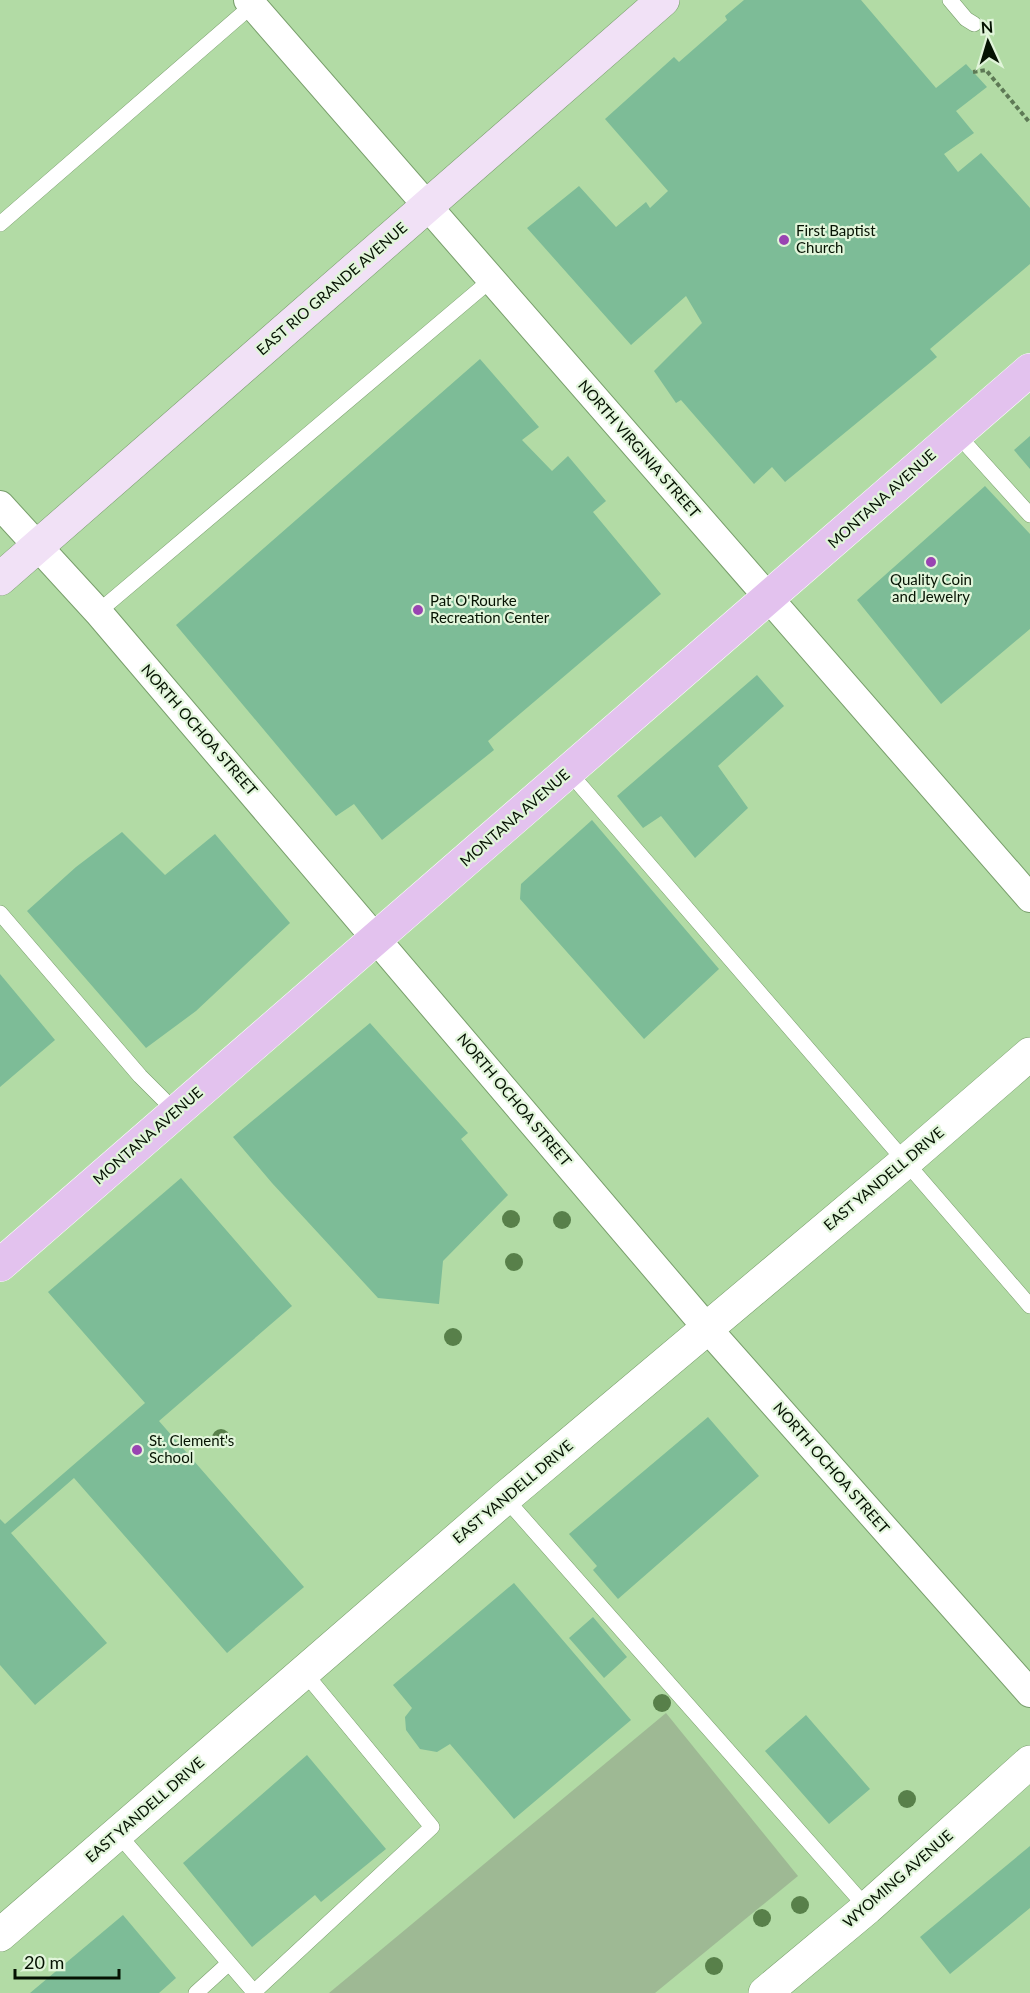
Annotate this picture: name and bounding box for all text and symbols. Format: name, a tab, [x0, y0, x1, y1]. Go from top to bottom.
north arrow	[958, 12, 1018, 72]
text: N	[980, 17, 994, 36]
street label: EAST RIO GRANDE AVENUE	[252, 218, 410, 358]
place label: First Baptist Church	[796, 221, 876, 256]
marker: First Baptist Church	[777, 233, 791, 247]
street label: NORTH VIRGINIA STREET	[575, 376, 705, 521]
street label: MONTANA AVENUE	[824, 445, 939, 551]
marker: Quality Coin and Jewelry	[924, 555, 938, 569]
place label: Quality Coin and Jewelry	[890, 570, 972, 605]
place label: Pat O'Rourke Recreation Center	[430, 591, 550, 626]
marker: Pat O'Rourke Recreation Center	[411, 603, 425, 617]
street label: NORTH OCHOA STREET	[138, 660, 262, 799]
street label: MONTANA AVENUE	[456, 765, 573, 870]
street label: NORTH OCHOA STREET	[454, 1029, 576, 1170]
street label: MONTANA AVENUE	[89, 1083, 206, 1188]
street label: EAST YANDELL DRIVE	[820, 1123, 947, 1234]
street label: NORTH OCHOA STREET	[770, 1398, 894, 1537]
place label: St. Clement's School	[149, 1431, 234, 1466]
street label: EAST YANDELL DRIVE	[449, 1436, 576, 1547]
marker: St. Clement's School	[130, 1443, 144, 1457]
street label: EAST YANDELL DRIVE	[81, 1753, 207, 1866]
street label: WYOMING AVENUE	[839, 1826, 956, 1931]
scale bar	[15, 1942, 118, 1980]
text: 20 m	[24, 1951, 64, 1973]

